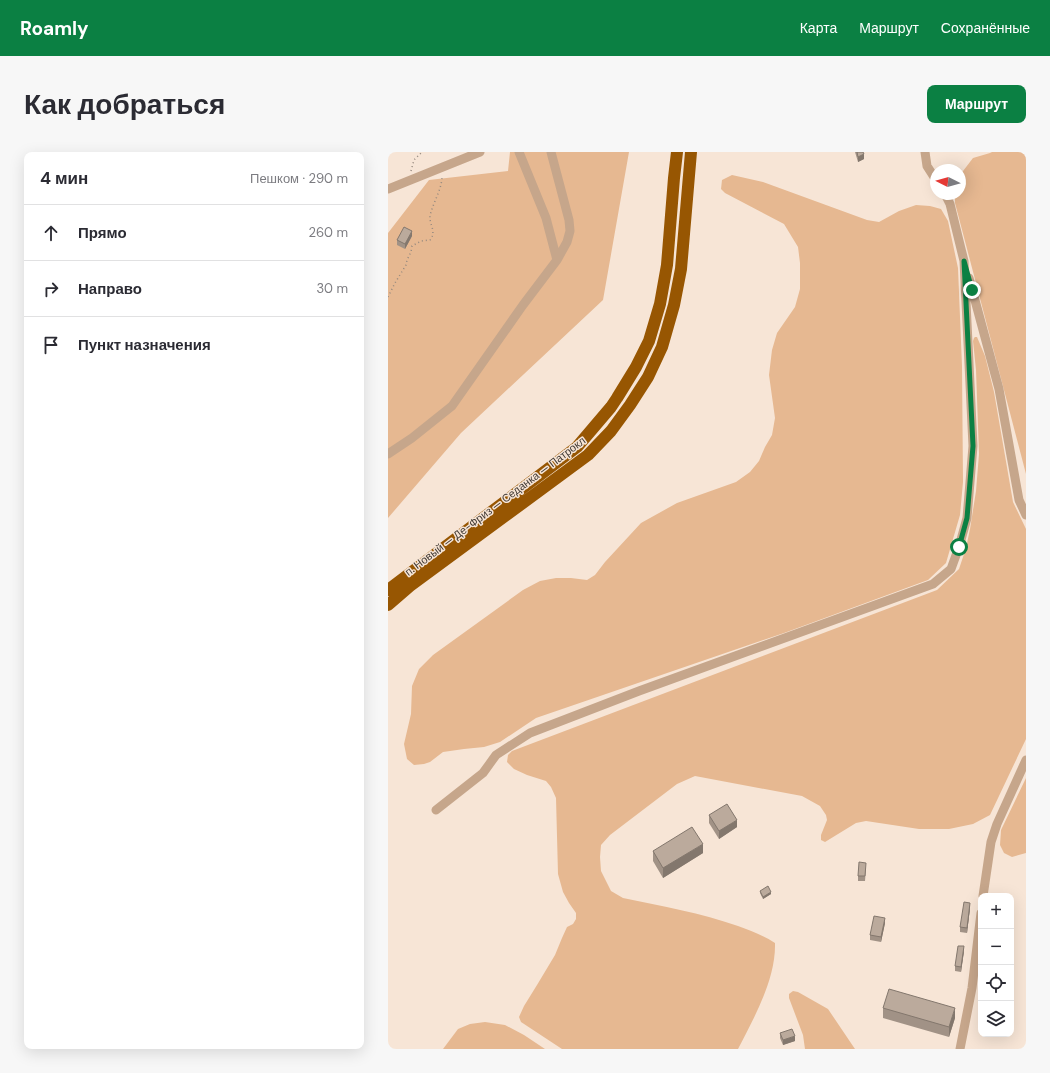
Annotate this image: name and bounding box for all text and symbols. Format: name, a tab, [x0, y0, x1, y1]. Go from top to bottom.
text: Roamly	[20, 16, 89, 41]
text: Карта	[800, 19, 837, 37]
text: Маршрут	[859, 19, 919, 37]
text: Сохранённые	[941, 19, 1030, 37]
button: Маршрут	[927, 85, 1026, 123]
text: Как добраться	[24, 86, 225, 123]
north arrow	[930, 164, 966, 200]
text: 4 мин	[40, 167, 88, 189]
text: Пешком · 290 m	[250, 170, 348, 187]
icon: ahead	[40, 222, 62, 244]
text: Прямо	[78, 223, 127, 243]
text: 260 m	[308, 224, 348, 241]
icon: right	[40, 278, 62, 300]
text: Направо	[78, 279, 142, 299]
text: 30 m	[316, 280, 348, 297]
route end	[963, 281, 981, 299]
icon: arrive	[40, 334, 62, 356]
text: Пункт назначения	[78, 335, 211, 355]
street label: п. Новый — Де-Фриз — Седанка — Патрокл	[402, 433, 588, 579]
route start	[950, 538, 968, 556]
map controls	[978, 893, 1014, 1037]
button: +	[978, 893, 1014, 929]
button: −	[978, 929, 1014, 965]
button: locate	[978, 965, 1014, 1001]
button: layers	[978, 1001, 1014, 1037]

